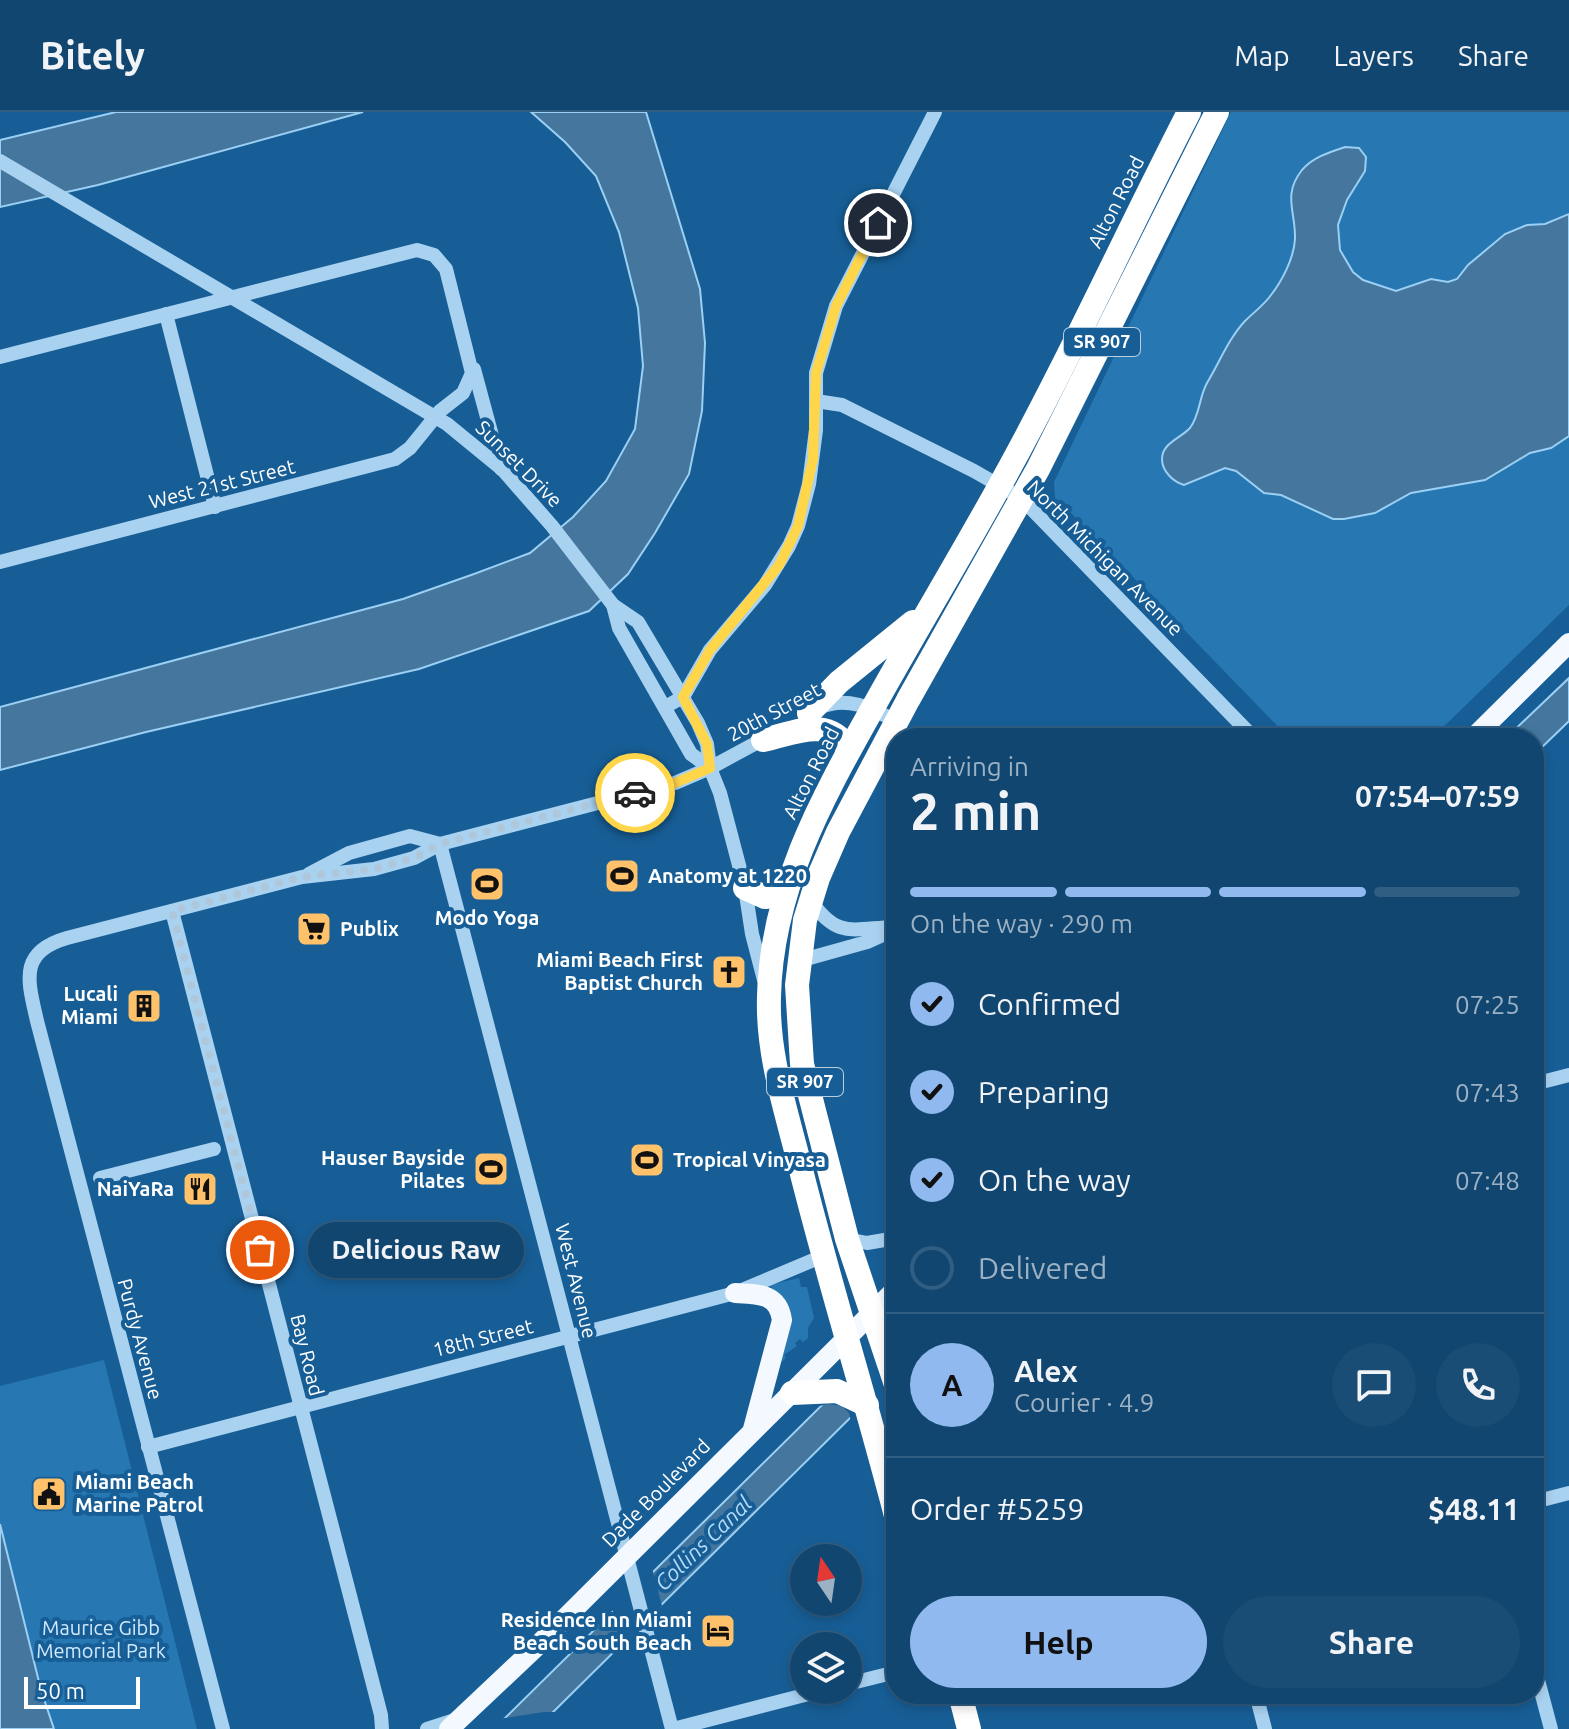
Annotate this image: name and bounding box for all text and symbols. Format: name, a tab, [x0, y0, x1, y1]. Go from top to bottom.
text: Bitely	[40, 34, 145, 76]
text: Map	[1234, 40, 1290, 71]
text: Layers	[1334, 40, 1414, 71]
text: Share	[1458, 40, 1529, 71]
street label: Alton Road	[1083, 152, 1148, 251]
pin	[844, 189, 912, 257]
icon: home	[856, 201, 900, 245]
road number: SR 907	[1064, 328, 1140, 356]
street label: Sunset Drive	[471, 416, 567, 512]
street label: West 21st Street	[146, 454, 298, 513]
street label: North Michigan Avenue	[1023, 475, 1188, 640]
street label: 20th Street	[723, 677, 824, 746]
street label: Alton Road	[778, 723, 843, 822]
text: Arriving in	[910, 752, 1029, 781]
courier	[595, 753, 675, 833]
icon: car	[613, 771, 657, 815]
text: 07:54–07:59	[1355, 779, 1520, 813]
text: 2 min	[910, 782, 1041, 840]
sports icon: Anatomy at 1220	[603, 857, 641, 895]
place label: Anatomy at 1220	[648, 864, 807, 887]
sports icon: Modo Yoga	[468, 865, 506, 903]
place label: Modo Yoga	[435, 906, 539, 929]
text: On the way · 290 m	[910, 909, 1133, 938]
supermarket icon: Publix	[295, 910, 333, 948]
place label: Publix	[340, 917, 399, 940]
place label: Miami Beach First Baptist Church	[536, 948, 703, 994]
church icon: Miami Beach First Baptist Church	[710, 953, 748, 991]
place label: Lucali Miami	[61, 982, 118, 1028]
icon: check	[910, 982, 954, 1026]
building icon: Lucali Miami	[125, 987, 163, 1025]
text: Confirmed	[978, 987, 1121, 1021]
text: 07:25	[1455, 990, 1520, 1019]
road number: SR 907	[767, 1068, 843, 1096]
icon: check	[910, 1070, 954, 1114]
text: Preparing	[978, 1075, 1110, 1109]
text: 07:43	[1455, 1078, 1520, 1107]
sports icon: Tropical Vinyasa	[628, 1141, 666, 1179]
place label: Hauser Bayside Pilates	[321, 1146, 465, 1192]
place label: Tropical Vinyasa	[673, 1148, 826, 1171]
sports icon: Hauser Bayside Pilates	[472, 1150, 510, 1188]
icon: check	[910, 1158, 954, 1202]
text: On the way	[978, 1163, 1131, 1197]
text: 07:48	[1455, 1166, 1520, 1195]
restaurant icon: NaiYaRa	[181, 1170, 219, 1208]
place label: NaiYaRa	[97, 1177, 174, 1200]
pin	[226, 1216, 294, 1284]
street label: West Avenue	[551, 1221, 602, 1341]
callout: Delicious Raw	[308, 1222, 524, 1278]
icon: bag	[238, 1228, 282, 1272]
text: Delicious Raw	[331, 1235, 501, 1264]
text: Delivered	[978, 1251, 1107, 1285]
street label: Purdy Avenue	[113, 1276, 168, 1402]
street label: Bay Road	[286, 1312, 329, 1398]
street label: 18th Street	[430, 1314, 535, 1361]
button: chat	[1332, 1343, 1416, 1427]
button: phone	[1436, 1343, 1520, 1427]
text: Alex	[1014, 1354, 1078, 1388]
text: A	[941, 1368, 963, 1402]
text: Courier · 4.9	[1014, 1388, 1154, 1417]
street label: Dade Boulevard	[597, 1434, 714, 1551]
place label: Miami Beach Marine Patrol	[75, 1470, 203, 1516]
public building icon: Miami Beach Marine Patrol	[30, 1475, 68, 1513]
water label: Collins Canal	[649, 1490, 756, 1595]
text: Order #5259	[910, 1492, 1084, 1526]
text: $48.11	[1428, 1492, 1520, 1526]
north arrow	[790, 1544, 862, 1616]
map controls	[790, 1544, 862, 1704]
button: Help	[910, 1596, 1207, 1688]
button: Share	[1223, 1596, 1520, 1688]
place label: Residence Inn Miami Beach South Beach	[501, 1608, 692, 1654]
hotel icon: Residence Inn Miami Beach South Beach	[699, 1612, 737, 1650]
park label: Maurice Gibb Memorial Park	[36, 1616, 166, 1662]
button: layers	[790, 1632, 862, 1704]
scale bar	[24, 1673, 140, 1709]
text: 50 m	[36, 1678, 85, 1703]

